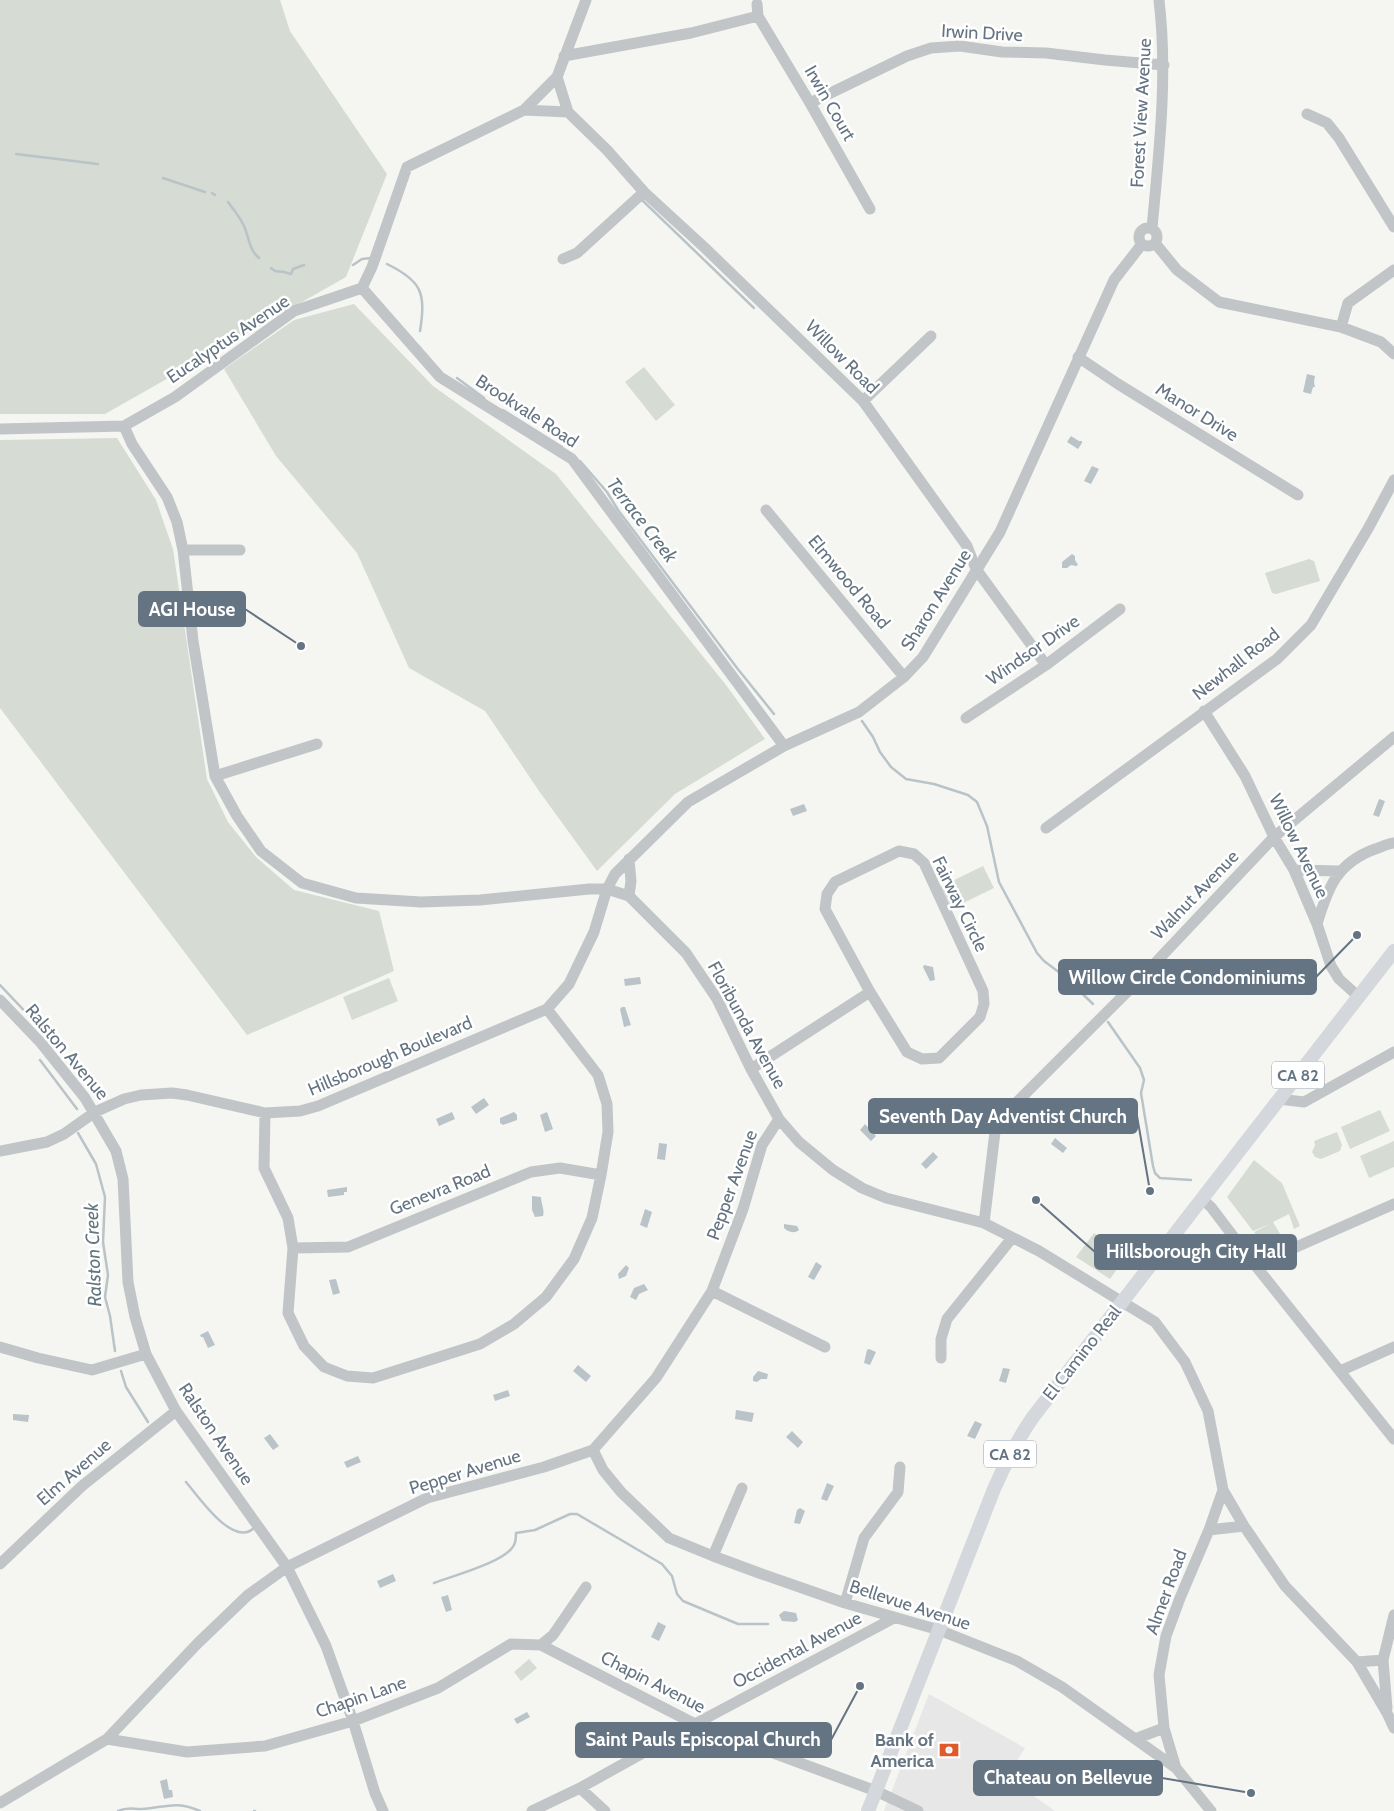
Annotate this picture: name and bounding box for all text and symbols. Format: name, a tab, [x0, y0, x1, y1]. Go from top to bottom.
street label: Irwin Drive	[941, 20, 1023, 46]
street label: Forest View Avenue	[1126, 38, 1156, 188]
street label: Irwin Court	[800, 62, 860, 144]
street label: Eucalyptus Avenue	[163, 290, 293, 388]
street label: Willow Road	[801, 316, 883, 398]
street label: Brookvale Road	[472, 370, 582, 452]
street label: Manor Drive	[1152, 378, 1242, 446]
water label: Terrace Creek	[602, 473, 683, 568]
street label: Elmwood Road	[803, 531, 895, 633]
street label: Sharon Avenue	[896, 545, 976, 655]
callout: AGI House	[139, 592, 245, 626]
text: AGI House	[149, 598, 236, 621]
street label: Windsor Drive	[982, 610, 1084, 690]
street label: Newhall Road	[1188, 623, 1284, 705]
street label: Willow Avenue	[1264, 790, 1334, 902]
street label: Walnut Avenue	[1147, 846, 1243, 944]
street label: Fairway Circle	[927, 853, 993, 955]
street label: Floribunda Avenue	[703, 957, 791, 1093]
callout: Willow Circle Condominiums	[1059, 960, 1316, 994]
text: Willow Circle Condominiums	[1068, 966, 1306, 989]
street label: Ralston Avenue	[21, 1000, 113, 1104]
street label: Hillsborough Boulevard	[305, 1011, 475, 1101]
road number: CA 82	[1272, 1062, 1324, 1088]
callout: Seventh Day Adventist Church	[869, 1099, 1137, 1133]
text: Seventh Day Adventist Church	[879, 1105, 1127, 1128]
street label: Pepper Avenue	[702, 1127, 762, 1243]
street label: Genevra Road	[386, 1160, 494, 1220]
water label: Ralston Creek	[80, 1202, 106, 1307]
callout: Hillsborough City Hall	[1095, 1235, 1296, 1269]
text: Hillsborough City Hall	[1106, 1240, 1286, 1263]
street label: El Camino Real	[1038, 1301, 1126, 1405]
street label: Ralston Avenue	[174, 1379, 258, 1489]
street label: Elm Avenue	[32, 1434, 116, 1510]
road number: CA 82	[984, 1440, 1036, 1468]
street label: Pepper Avenue	[407, 1445, 523, 1499]
street label: Almer Road	[1140, 1546, 1192, 1638]
street label: Bellevue Avenue	[847, 1575, 973, 1635]
street label: Occidental Avenue	[729, 1607, 865, 1693]
street label: Chapin Avenue	[597, 1646, 709, 1718]
street label: Chapin Lane	[313, 1671, 409, 1723]
callout: Saint Pauls Episcopal Church	[576, 1723, 831, 1757]
text: Saint Pauls Episcopal Church	[585, 1728, 821, 1751]
place label: Bank of America	[870, 1729, 934, 1772]
bank icon: Bank of America	[938, 1739, 960, 1761]
callout: Chateau on Bellevue	[974, 1761, 1162, 1795]
text: Chateau on Bellevue	[984, 1766, 1152, 1789]

